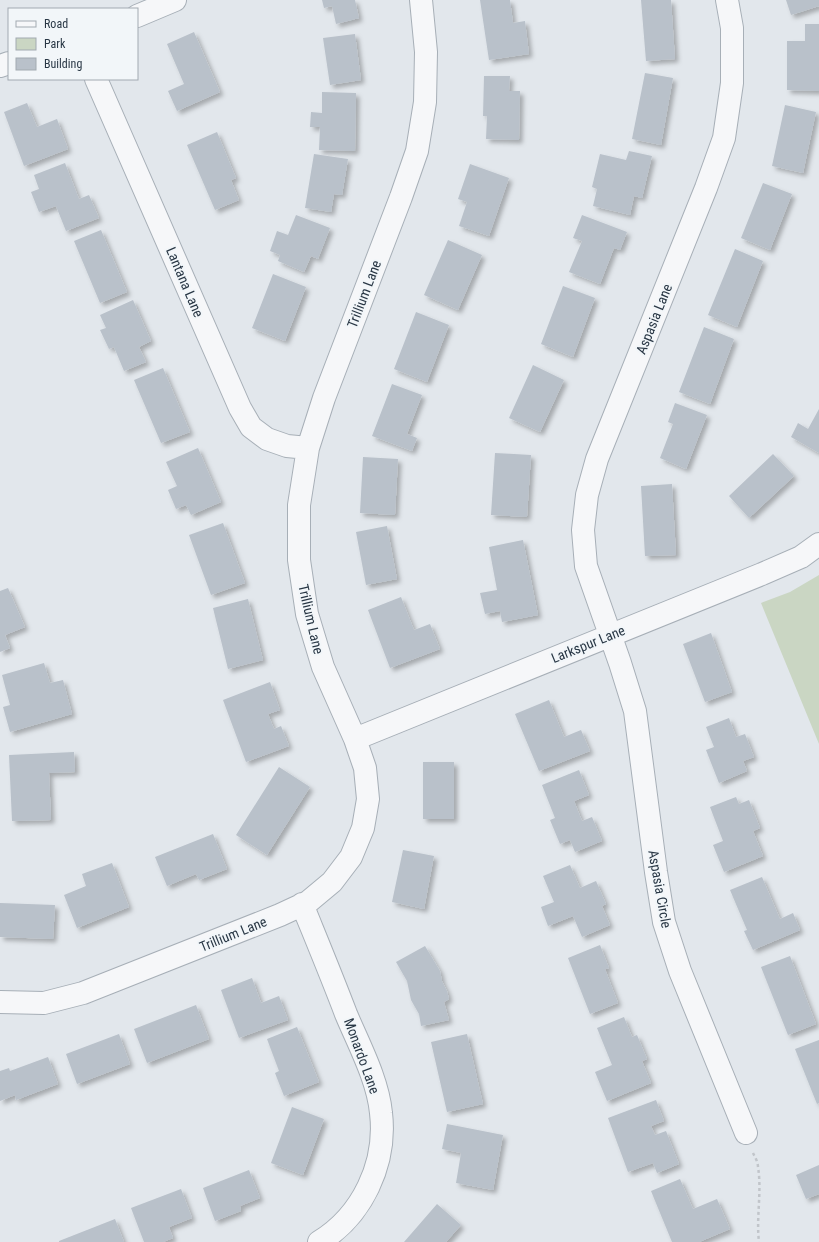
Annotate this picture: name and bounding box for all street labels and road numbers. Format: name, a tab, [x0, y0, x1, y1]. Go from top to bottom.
street label: Lantana Lane	[163, 245, 207, 320]
street label: Trillium Lane	[344, 258, 384, 330]
street label: Aspasia Lane	[633, 281, 675, 356]
street label: Trillium Lane	[295, 583, 327, 656]
street label: Larkspur Lane	[549, 622, 628, 666]
street label: Aspasia Circle	[645, 849, 675, 930]
street label: Trillium Lane	[197, 913, 269, 955]
street label: Monardo Lane	[341, 1016, 383, 1096]

